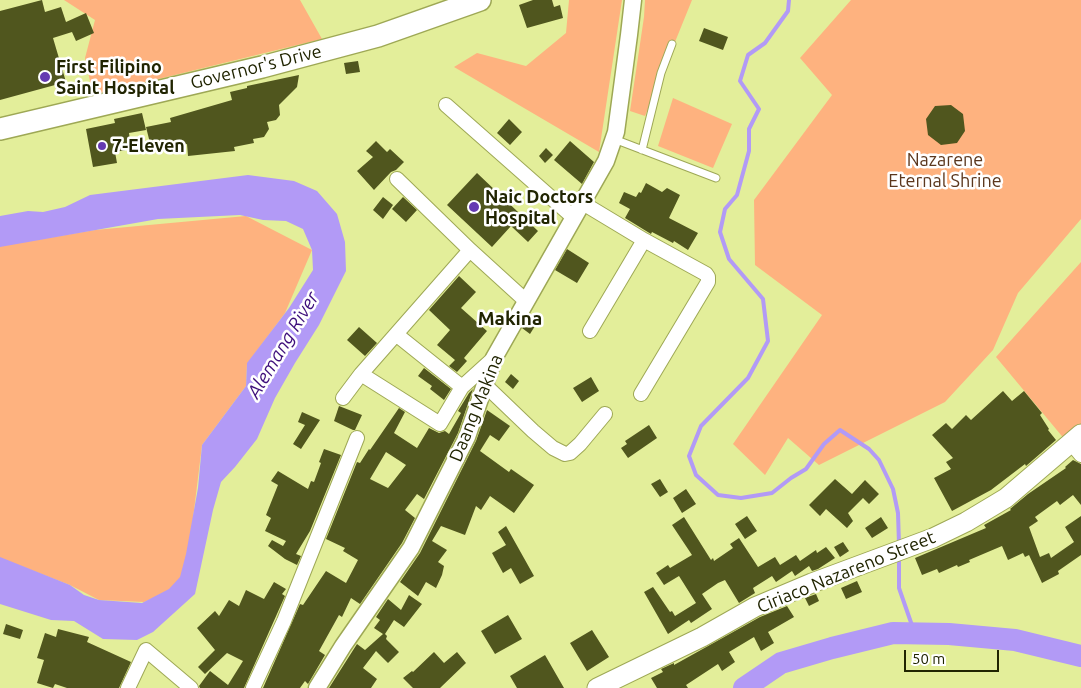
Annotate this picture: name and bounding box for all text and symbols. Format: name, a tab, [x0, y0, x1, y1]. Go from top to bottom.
street label: Governor's Drive	[188, 40, 324, 94]
place label: First Filipino Saint Hospital	[56, 56, 175, 98]
marker: First Filipino Saint Hospital	[38, 70, 52, 84]
place label: 7-Eleven	[112, 135, 185, 157]
marker: 7-Eleven	[96, 140, 108, 152]
park label: Nazarene Eternal Shrine	[888, 149, 1002, 192]
place label: Naic Doctors Hospital	[485, 186, 593, 228]
marker: Naic Doctors Hospital	[467, 200, 481, 214]
water label: Alemang River	[242, 288, 324, 402]
district label: Makina	[478, 308, 542, 330]
street label: Daang Makina	[445, 351, 507, 465]
street label: Ciriaco Nazareno Street	[754, 526, 938, 618]
scale bar	[906, 640, 1001, 672]
text: 50 m	[912, 650, 945, 667]

